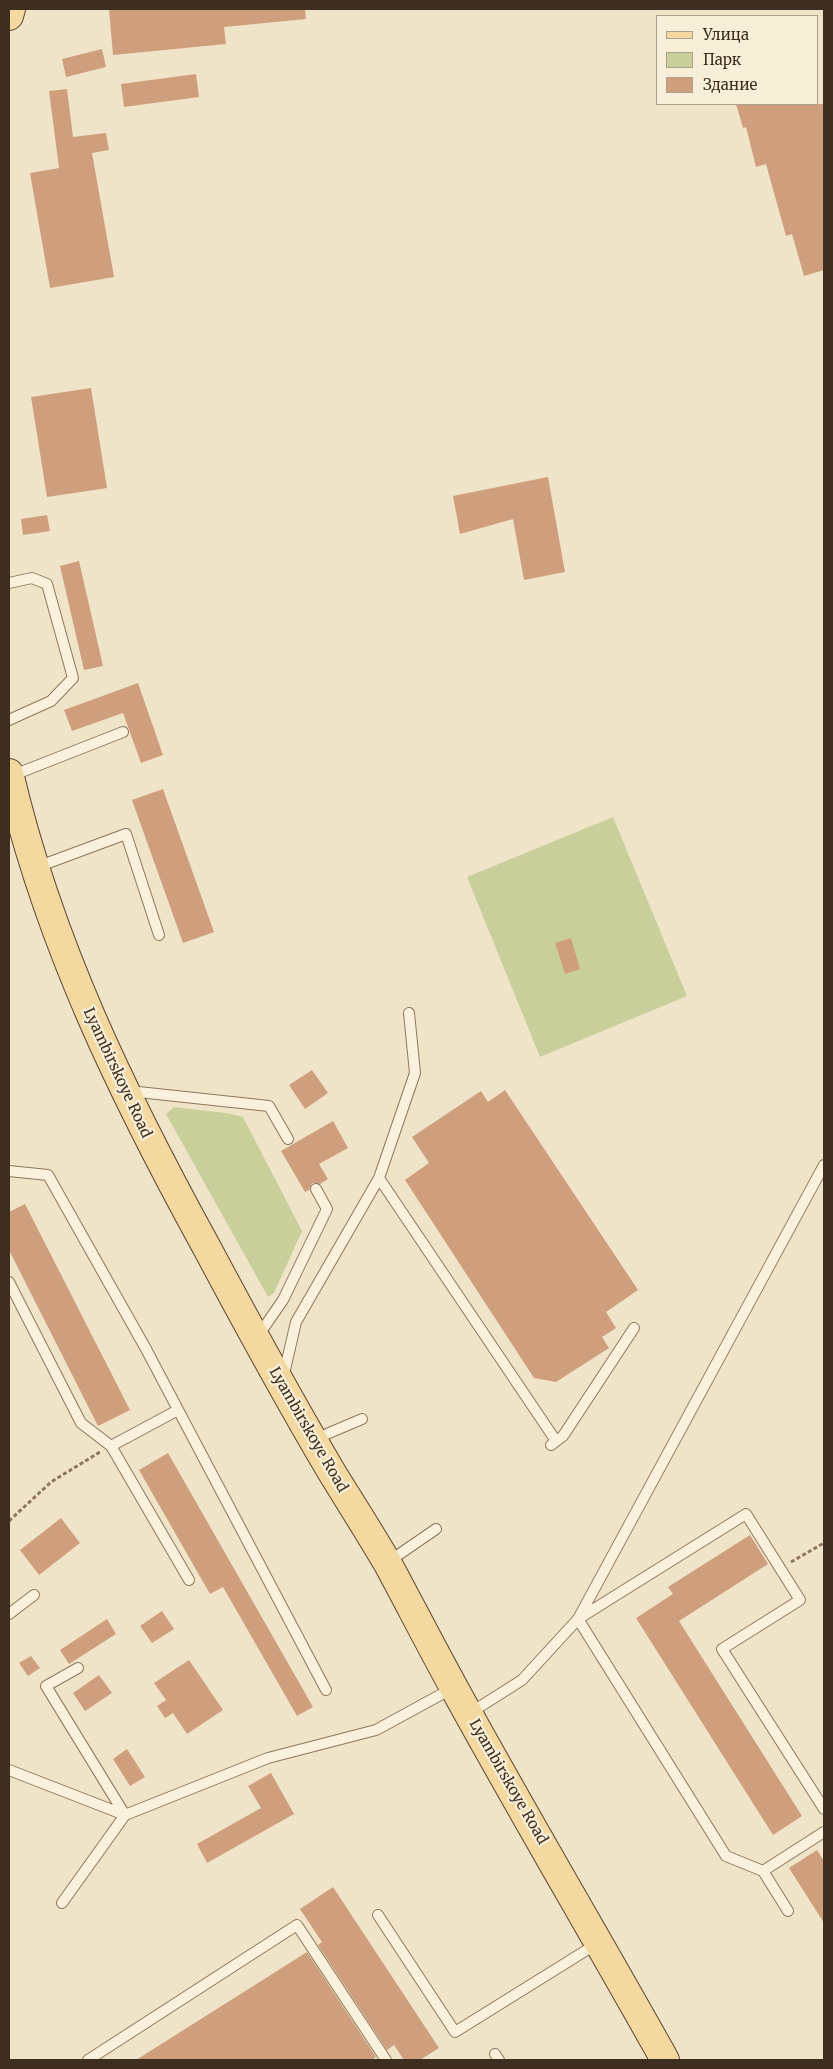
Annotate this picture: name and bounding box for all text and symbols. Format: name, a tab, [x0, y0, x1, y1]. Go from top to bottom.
legend	[656, 15, 818, 105]
text: Улица	[703, 25, 749, 44]
text: Парк	[703, 50, 741, 69]
text: Здание	[703, 75, 757, 94]
street label: Lyambirskoye Road	[79, 1005, 155, 1141]
street label: Lyambirskoye Road	[265, 1364, 351, 1496]
street label: Lyambirskoye Road	[465, 1716, 551, 1848]

